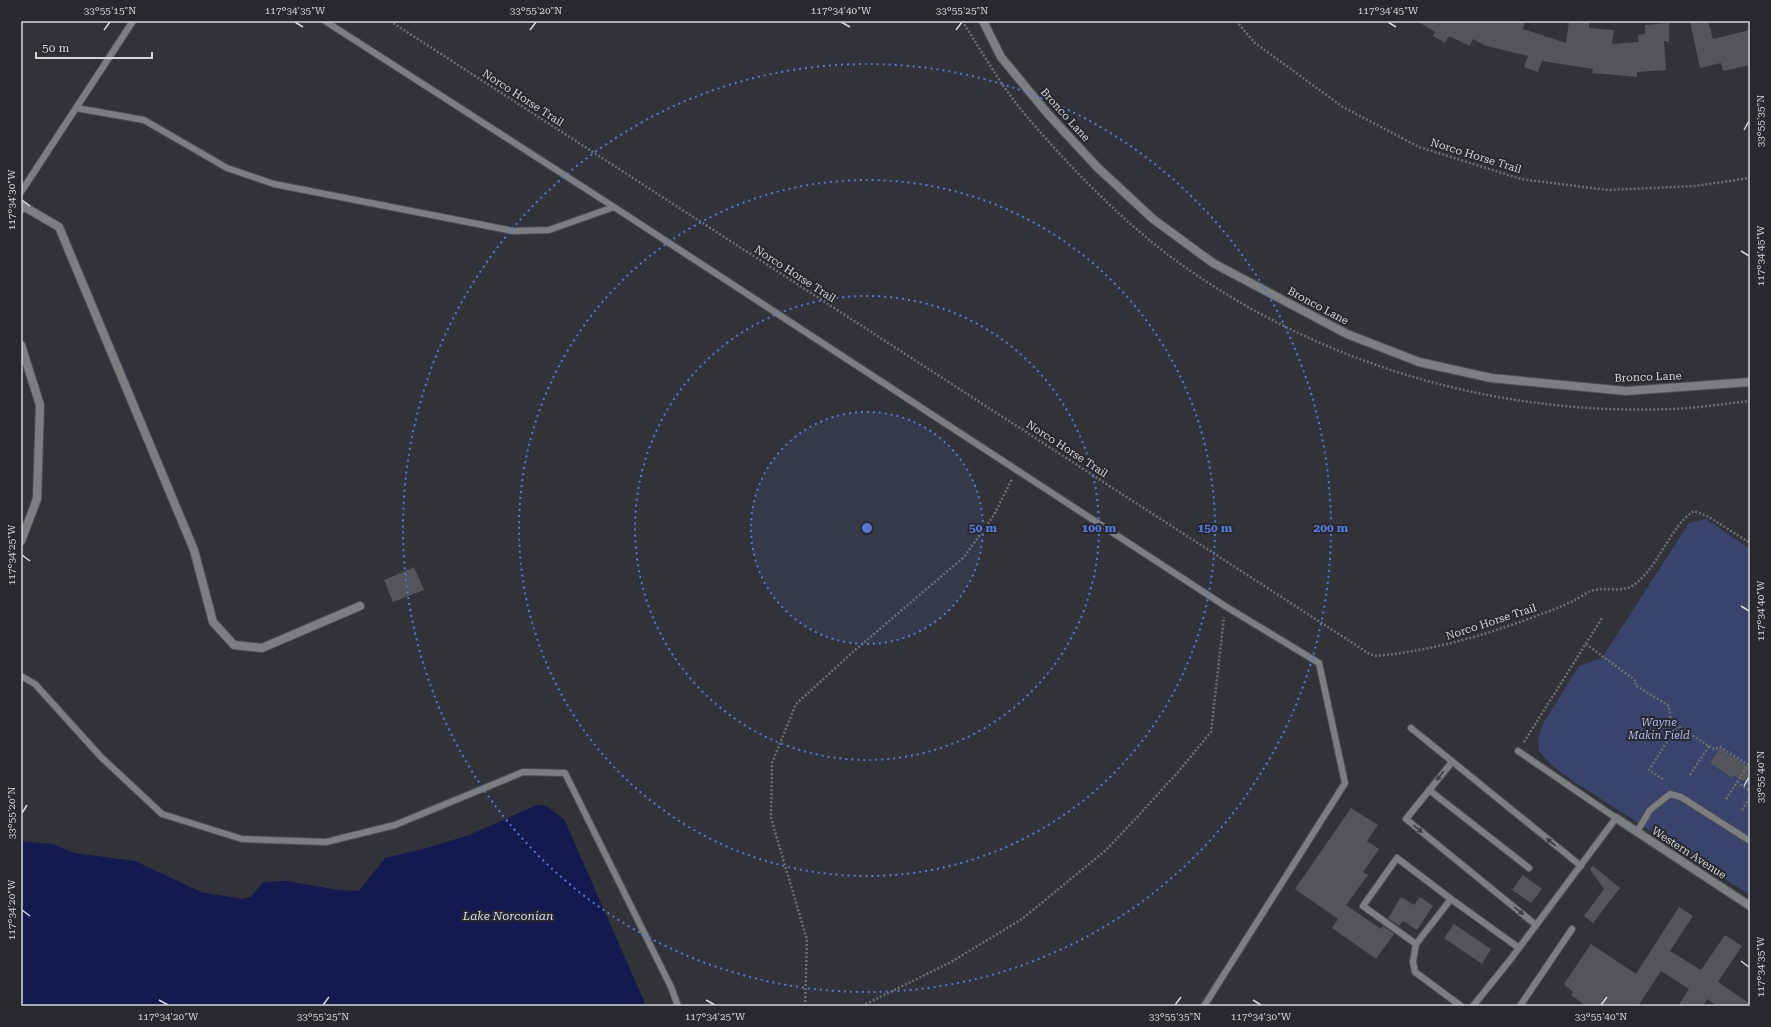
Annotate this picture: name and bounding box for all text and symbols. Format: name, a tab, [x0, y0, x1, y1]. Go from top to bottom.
text: 33°55'15"N	[84, 5, 136, 16]
text: 117°34'35"W	[265, 5, 326, 16]
text: 33°55'20"N	[510, 5, 562, 16]
text: 117°34'40"W	[811, 5, 872, 16]
text: 33°55'25"N	[936, 5, 988, 16]
text: 117°34'45"W	[1358, 5, 1419, 16]
scale bar	[36, 34, 152, 60]
text: 50 m	[42, 41, 69, 55]
street label: Norco Horse Trail	[480, 67, 567, 129]
street label: Bronco Lane	[1038, 86, 1092, 144]
text: 33°55'35"N	[1755, 95, 1766, 147]
street label: Norco Horse Trail	[1429, 136, 1524, 176]
text: 117°34'30"W	[6, 169, 17, 230]
text: 117°34'45"W	[1755, 225, 1766, 286]
street label: Norco Horse Trail	[752, 243, 839, 305]
street label: Bronco Lane	[1285, 284, 1351, 328]
street label: Bronco Lane	[1614, 369, 1682, 385]
street label: Norco Horse Trail	[1024, 418, 1111, 480]
centre of rings	[860, 521, 874, 535]
text: 50 m	[969, 521, 997, 535]
text: 100 m	[1082, 521, 1117, 535]
text: 150 m	[1198, 521, 1233, 535]
text: 200 m	[1314, 521, 1349, 535]
text: 117°34'25"W	[6, 524, 17, 585]
text: 117°34'40"W	[1755, 580, 1766, 641]
street label: Norco Horse Trail	[1444, 601, 1538, 643]
park label: Wayne Makin Field	[1627, 716, 1690, 742]
text: 33°55'40"N	[1755, 751, 1766, 803]
one-way arrow	[1436, 771, 1445, 781]
text: 33°55'20"N	[6, 787, 17, 839]
street label: Western Avenue	[1649, 824, 1729, 882]
one-way arrow	[1413, 825, 1424, 834]
one-way arrow	[1545, 837, 1556, 846]
text: 117°34'20"W	[6, 879, 17, 940]
one-way arrow	[1514, 907, 1525, 916]
water label: Lake Norconian	[462, 909, 553, 923]
text: 117°34'35"W	[1755, 936, 1766, 997]
text: 117°34'20"W	[138, 1011, 199, 1022]
text: 33°55'25"N	[297, 1011, 349, 1022]
text: 117°34'25"W	[685, 1011, 746, 1022]
text: 33°55'35"N	[1149, 1011, 1201, 1022]
text: 117°34'30"W	[1231, 1011, 1292, 1022]
text: 33°55'40"N	[1575, 1011, 1627, 1022]

